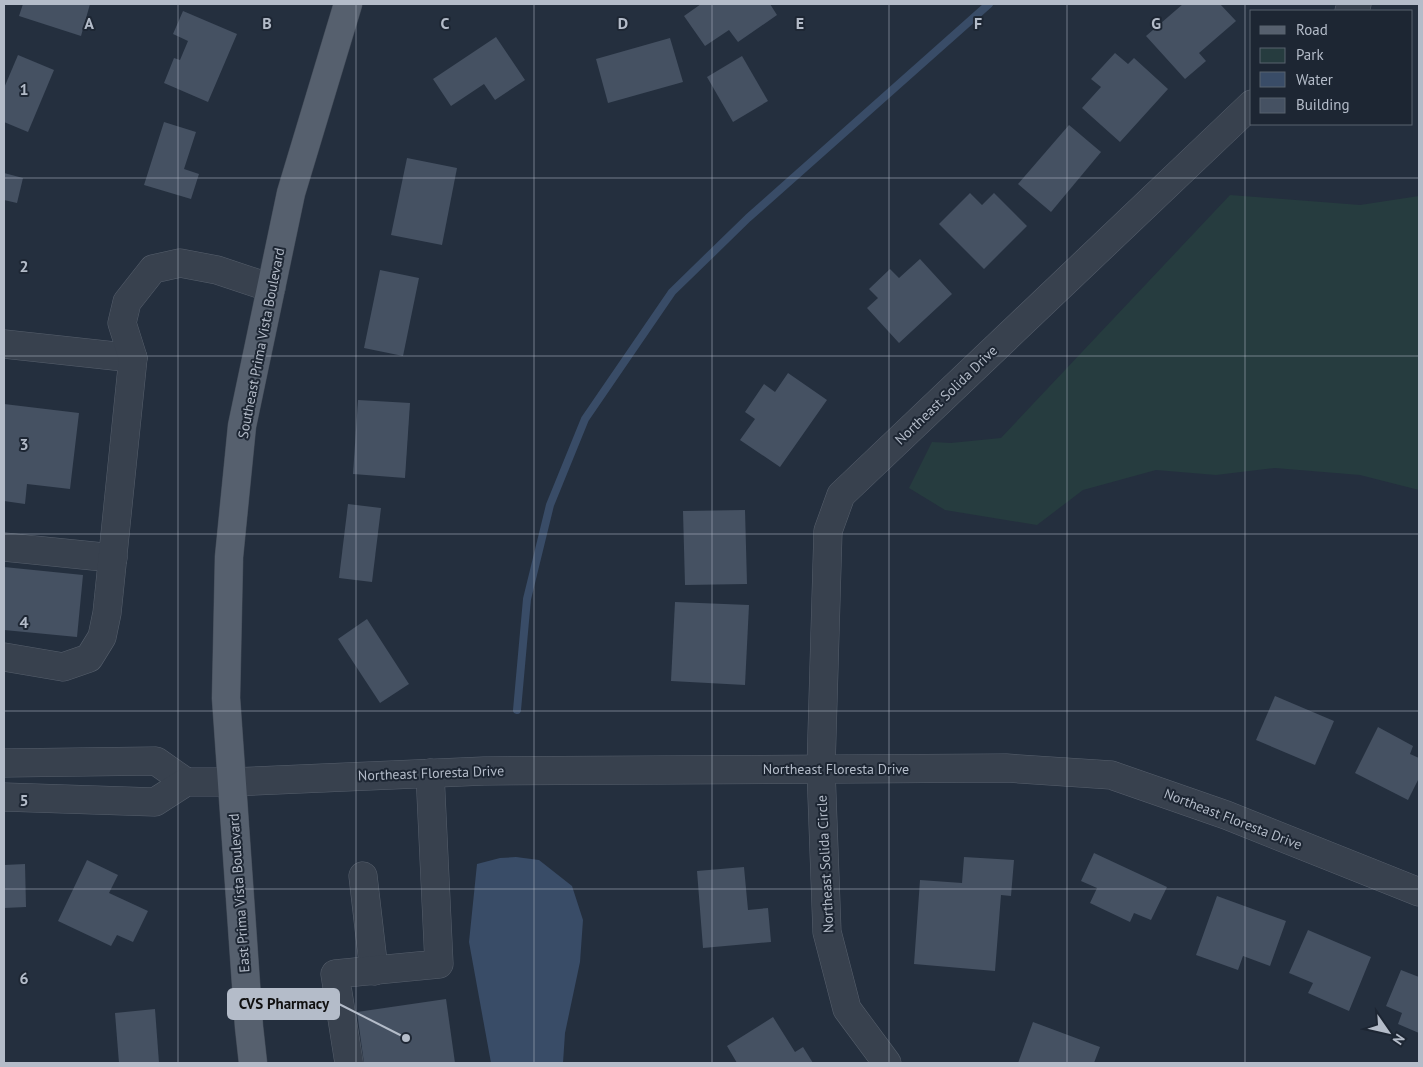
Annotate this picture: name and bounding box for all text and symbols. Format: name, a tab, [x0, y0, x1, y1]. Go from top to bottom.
legend	[1250, 10, 1413, 125]
text: A	[84, 13, 94, 33]
text: B	[262, 13, 272, 33]
text: C	[441, 13, 450, 33]
text: D	[618, 13, 628, 33]
text: E	[796, 13, 804, 33]
text: F	[974, 13, 982, 33]
text: G	[1151, 13, 1161, 33]
text: Road	[1296, 20, 1328, 39]
text: Park	[1296, 45, 1324, 64]
text: Water	[1296, 70, 1333, 89]
text: 1	[19, 79, 29, 99]
text: Building	[1296, 95, 1350, 114]
street label: Southeast Prima Vista Boulevard	[234, 246, 288, 440]
text: 2	[19, 256, 29, 276]
street label: Northeast Solida Drive	[891, 342, 1001, 448]
text: 3	[19, 434, 29, 454]
text: 4	[19, 612, 29, 632]
street label: Northeast Floresta Drive	[763, 760, 909, 778]
street label: Northeast Floresta Drive	[358, 761, 504, 785]
street label: Northeast Floresta Drive	[1161, 784, 1305, 854]
text: 5	[19, 790, 29, 810]
street label: Northeast Solida Circle	[812, 795, 838, 933]
street label: East Prima Vista Boulevard	[224, 813, 254, 973]
text: 6	[19, 968, 29, 988]
callout: CVS Pharmacy	[228, 989, 339, 1019]
text: CVS Pharmacy	[239, 994, 330, 1013]
north arrow	[1363, 1007, 1413, 1057]
text: N	[1389, 1030, 1409, 1048]

